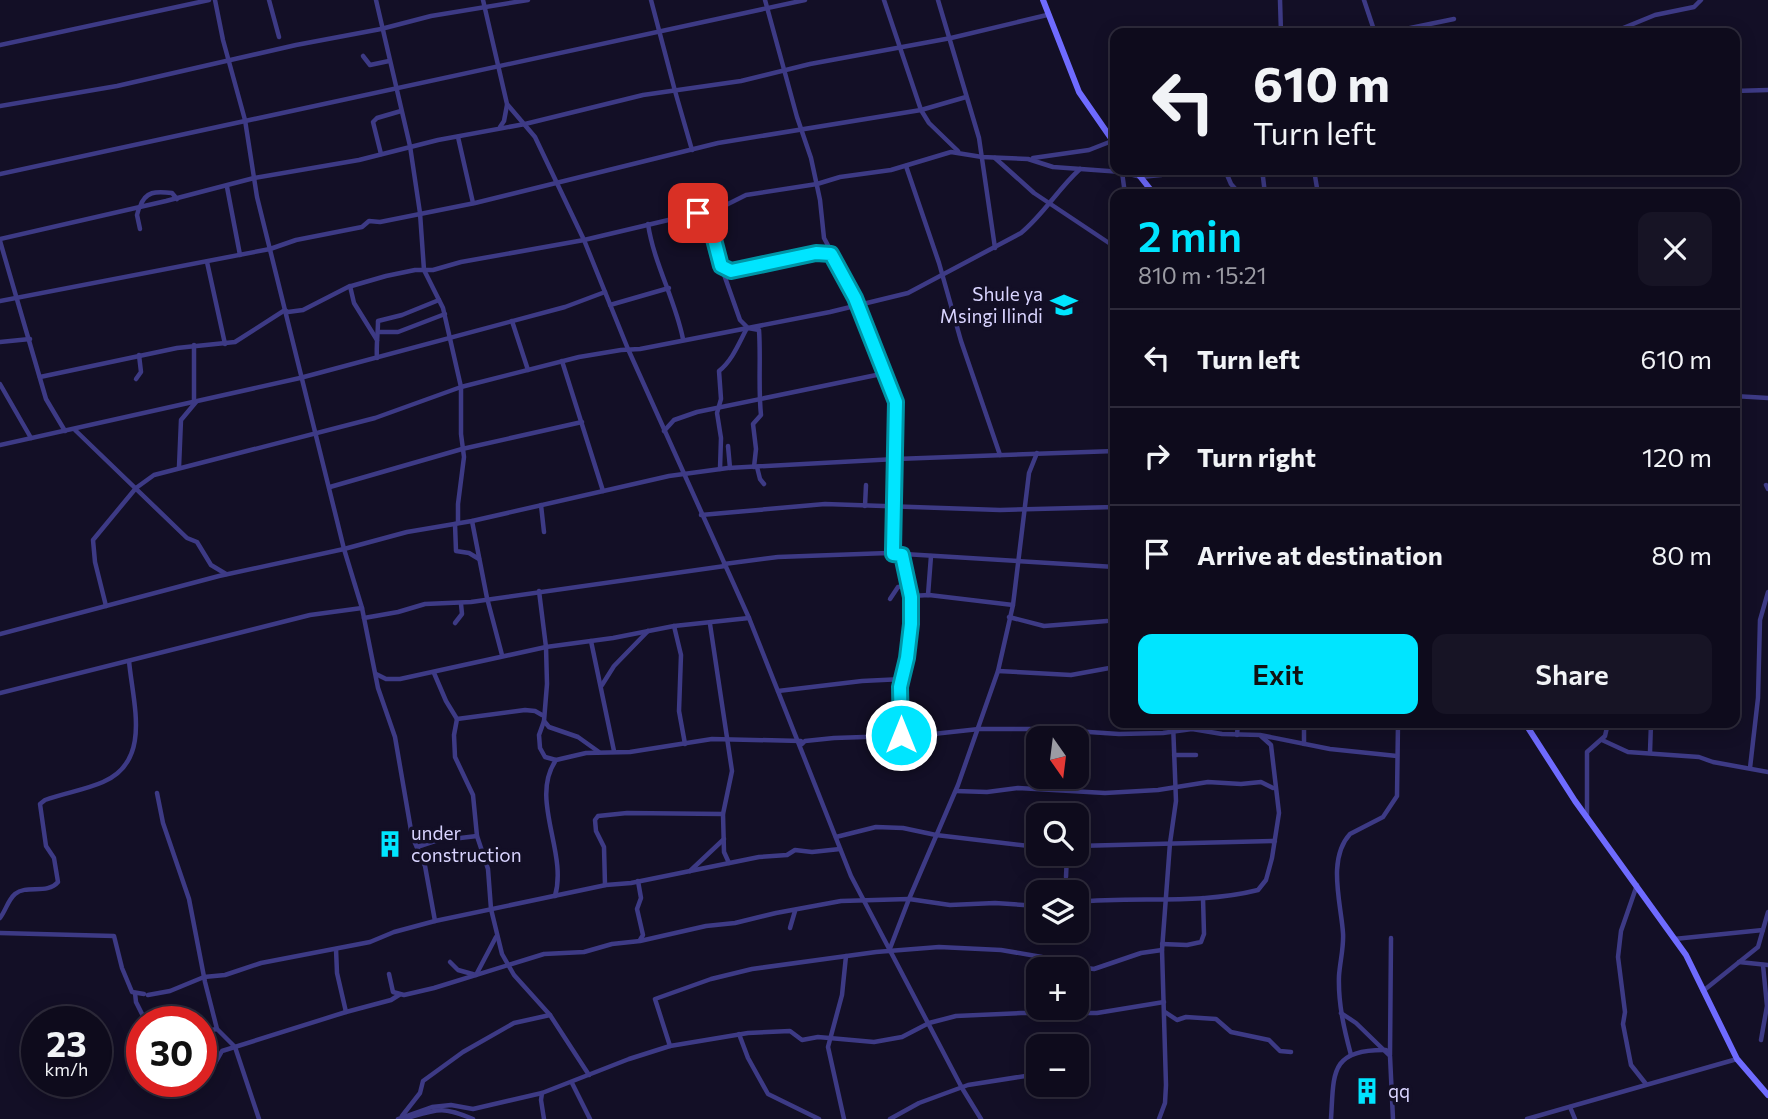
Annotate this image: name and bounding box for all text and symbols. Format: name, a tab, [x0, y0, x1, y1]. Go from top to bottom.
text: 610 m	[1253, 52, 1390, 112]
icon: left	[1138, 56, 1229, 147]
text: Turn left	[1253, 112, 1377, 152]
pin	[668, 183, 728, 243]
icon: arrive	[679, 194, 717, 232]
text: 2 min	[1138, 209, 1242, 261]
button: close	[1638, 212, 1712, 286]
text: 810 m · 15:21	[1138, 261, 1267, 289]
place label: Shule ya Msingi Ilindi	[940, 282, 1043, 327]
school or university icon: Shule ya Msingi Ilindi	[1049, 290, 1079, 320]
icon: left	[1138, 339, 1176, 377]
text: Turn left	[1197, 343, 1300, 374]
text: 610 m	[1640, 343, 1712, 374]
icon: right	[1138, 437, 1176, 475]
text: Turn right	[1197, 441, 1316, 472]
text: 120 m	[1642, 441, 1712, 472]
icon: arrive	[1138, 535, 1176, 573]
text: Arrive at destination	[1197, 539, 1443, 570]
text: 80 m	[1652, 539, 1712, 570]
button: Exit	[1138, 634, 1418, 714]
button: Share	[1432, 634, 1712, 714]
position arrow	[864, 698, 938, 772]
north arrow	[1026, 726, 1088, 789]
map controls	[1026, 726, 1089, 1097]
button: search	[1026, 803, 1089, 866]
place label: under construction	[411, 821, 522, 866]
building icon: under construction	[375, 829, 405, 859]
button: layers	[1026, 880, 1089, 943]
button: +	[1026, 957, 1089, 1020]
speed limit sign: 30	[126, 1006, 217, 1097]
text: 23	[46, 1021, 87, 1064]
button: −	[1026, 1034, 1089, 1097]
text: km/h	[45, 1058, 88, 1080]
building icon: qq	[1352, 1076, 1382, 1106]
place label: qq	[1388, 1079, 1410, 1102]

